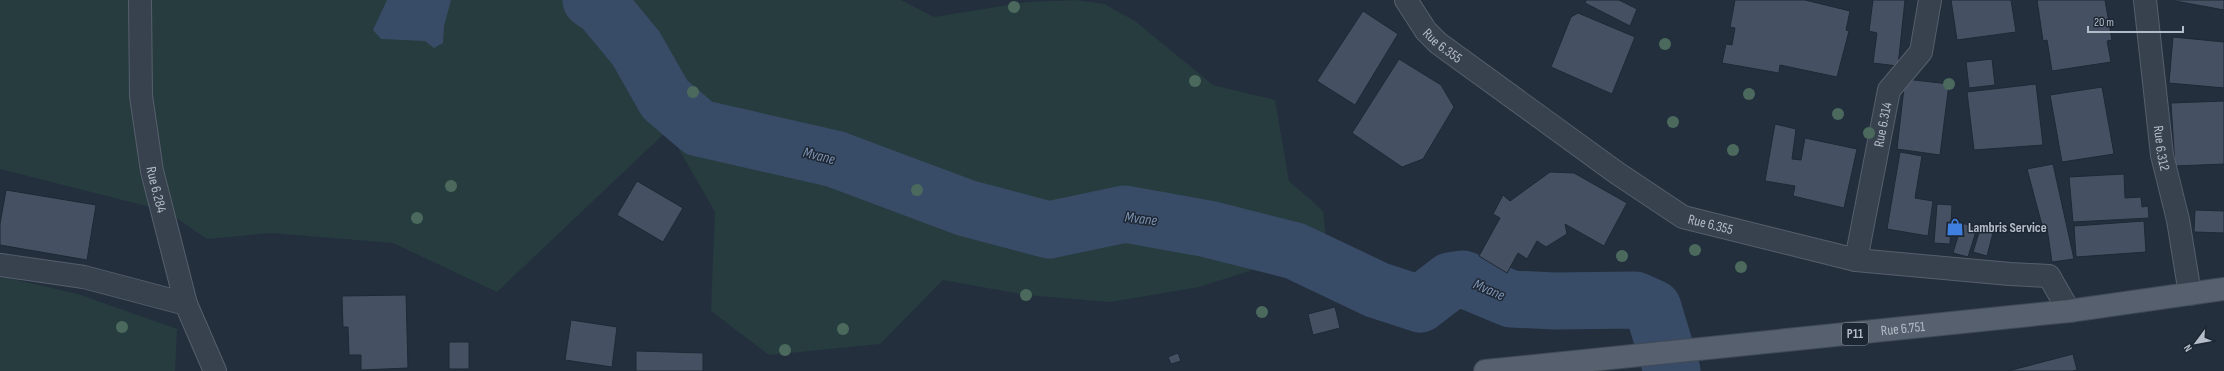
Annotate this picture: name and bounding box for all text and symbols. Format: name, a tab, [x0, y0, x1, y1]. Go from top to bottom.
scale bar	[2088, 8, 2183, 34]
text: 20 m	[2094, 15, 2114, 30]
street label: Rue 6.355	[1419, 24, 1466, 67]
street label: Rue 6.314	[1870, 101, 1895, 148]
street label: Rue 6.312	[2150, 125, 2174, 173]
water label: Mvane	[801, 143, 837, 169]
street label: Rue 6.284	[143, 165, 171, 215]
water label: Mvane	[1124, 208, 1158, 230]
street label: Rue 6.355	[1686, 210, 1735, 238]
shop icon: Lambris Service	[1945, 217, 1965, 237]
place label: Lambris Service	[1968, 219, 2047, 236]
water label: Mvane	[1470, 275, 1508, 305]
street label: Rue 6.751	[1880, 317, 1926, 339]
road number: P11	[1842, 323, 1868, 345]
north arrow	[2176, 323, 2216, 363]
text: N	[2181, 342, 2195, 354]

